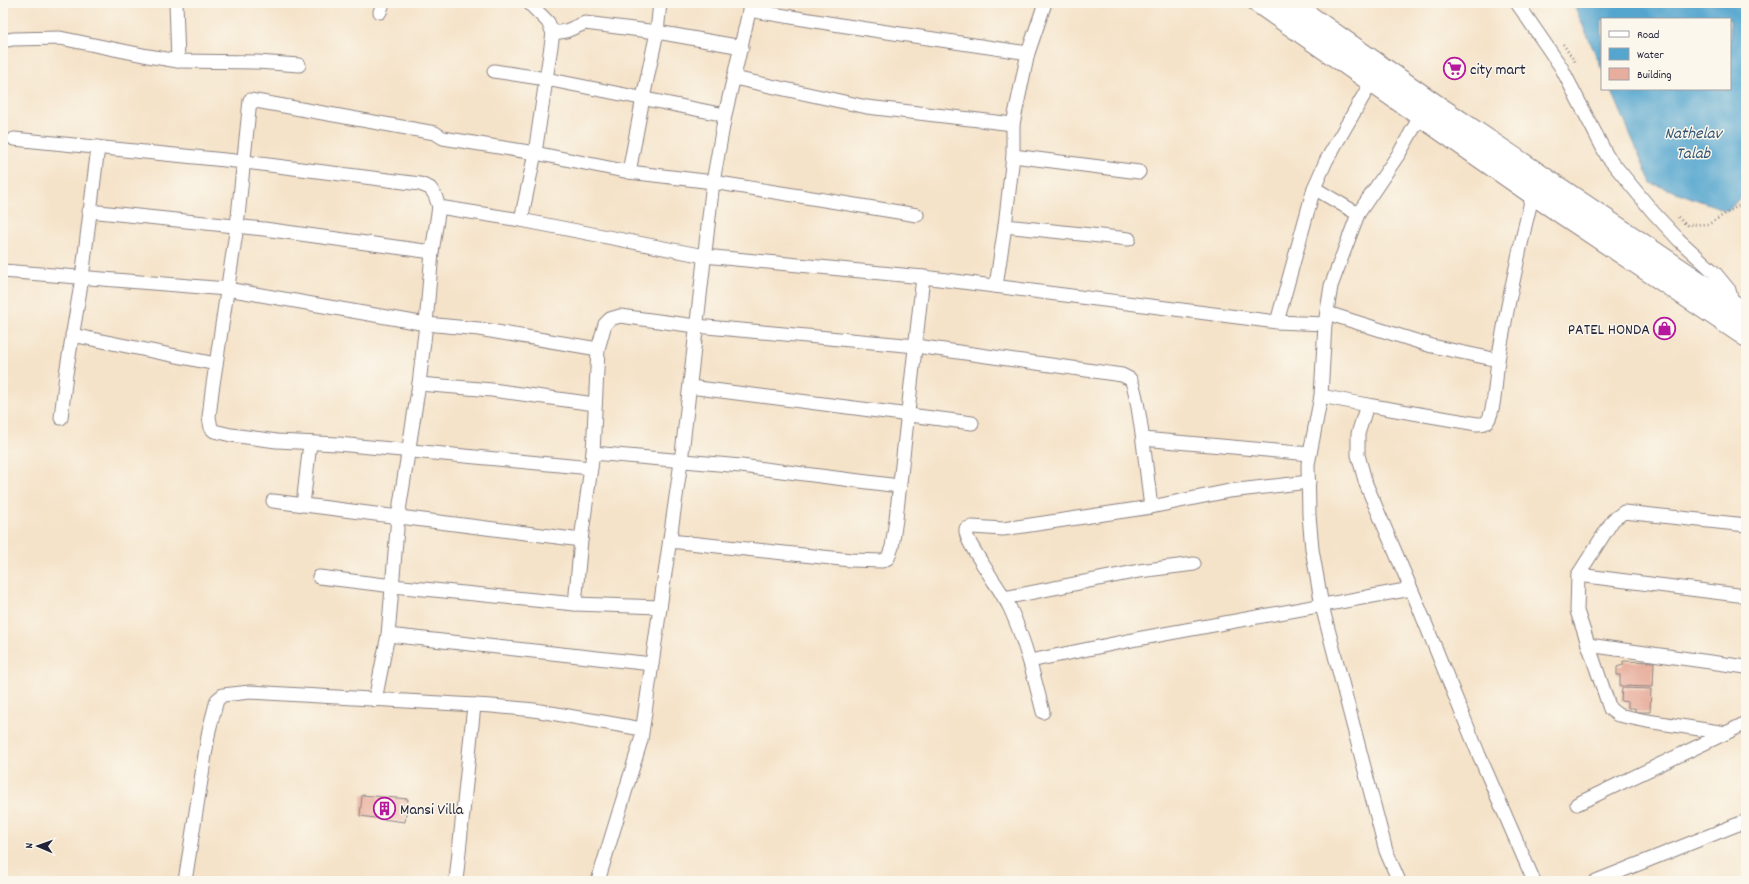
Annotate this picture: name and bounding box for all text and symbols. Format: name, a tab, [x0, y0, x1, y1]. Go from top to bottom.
legend	[1601, 18, 1731, 90]
text: Road	[1637, 27, 1659, 44]
text: Water	[1637, 47, 1664, 64]
supermarket icon: city mart	[1442, 55, 1468, 81]
place label: city mart	[1470, 59, 1526, 82]
text: Building	[1637, 67, 1672, 84]
water label: Nathelav Talab	[1664, 123, 1723, 167]
shop icon: PATEL HONDA	[1652, 315, 1678, 341]
place label: PATEL HONDA	[1568, 319, 1650, 342]
building icon: Mansi Villa	[371, 795, 397, 821]
place label: Mansi Villa	[400, 799, 464, 822]
north arrow	[18, 826, 58, 866]
text: N	[22, 842, 38, 849]

